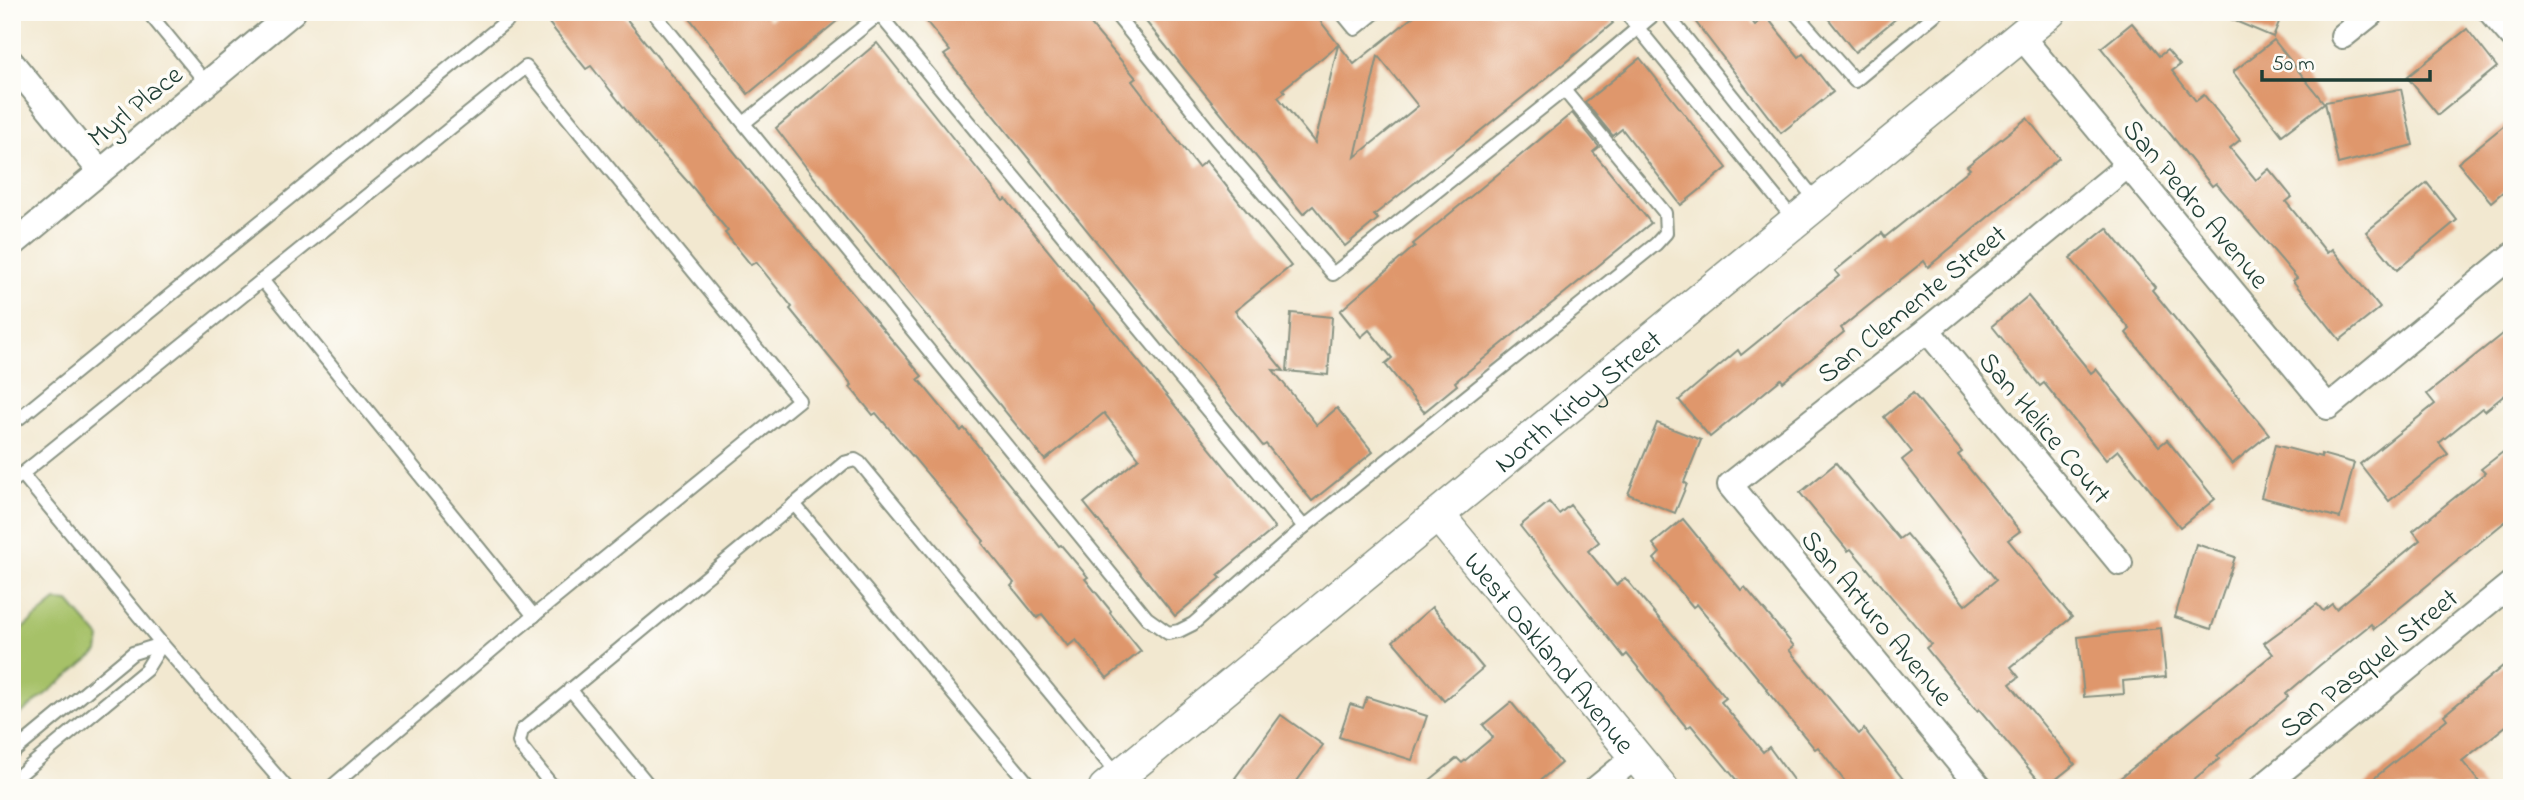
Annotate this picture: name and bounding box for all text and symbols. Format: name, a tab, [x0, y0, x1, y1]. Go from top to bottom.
scale bar	[2262, 38, 2430, 82]
text: 50 m	[2272, 50, 2315, 80]
street label: Myrl Place	[80, 56, 193, 159]
street label: San Pedro Avenue	[2111, 111, 2278, 299]
street label: San Clemente Street	[1809, 216, 2017, 395]
street label: North Kirby Street	[1486, 321, 1673, 485]
street label: San Helice Court	[1967, 344, 2120, 515]
street label: San Arturo Avenue	[1789, 522, 1962, 717]
street label: West Oakland Avenue	[1452, 544, 1643, 764]
street label: San Pasquel Street	[2272, 579, 2469, 750]

